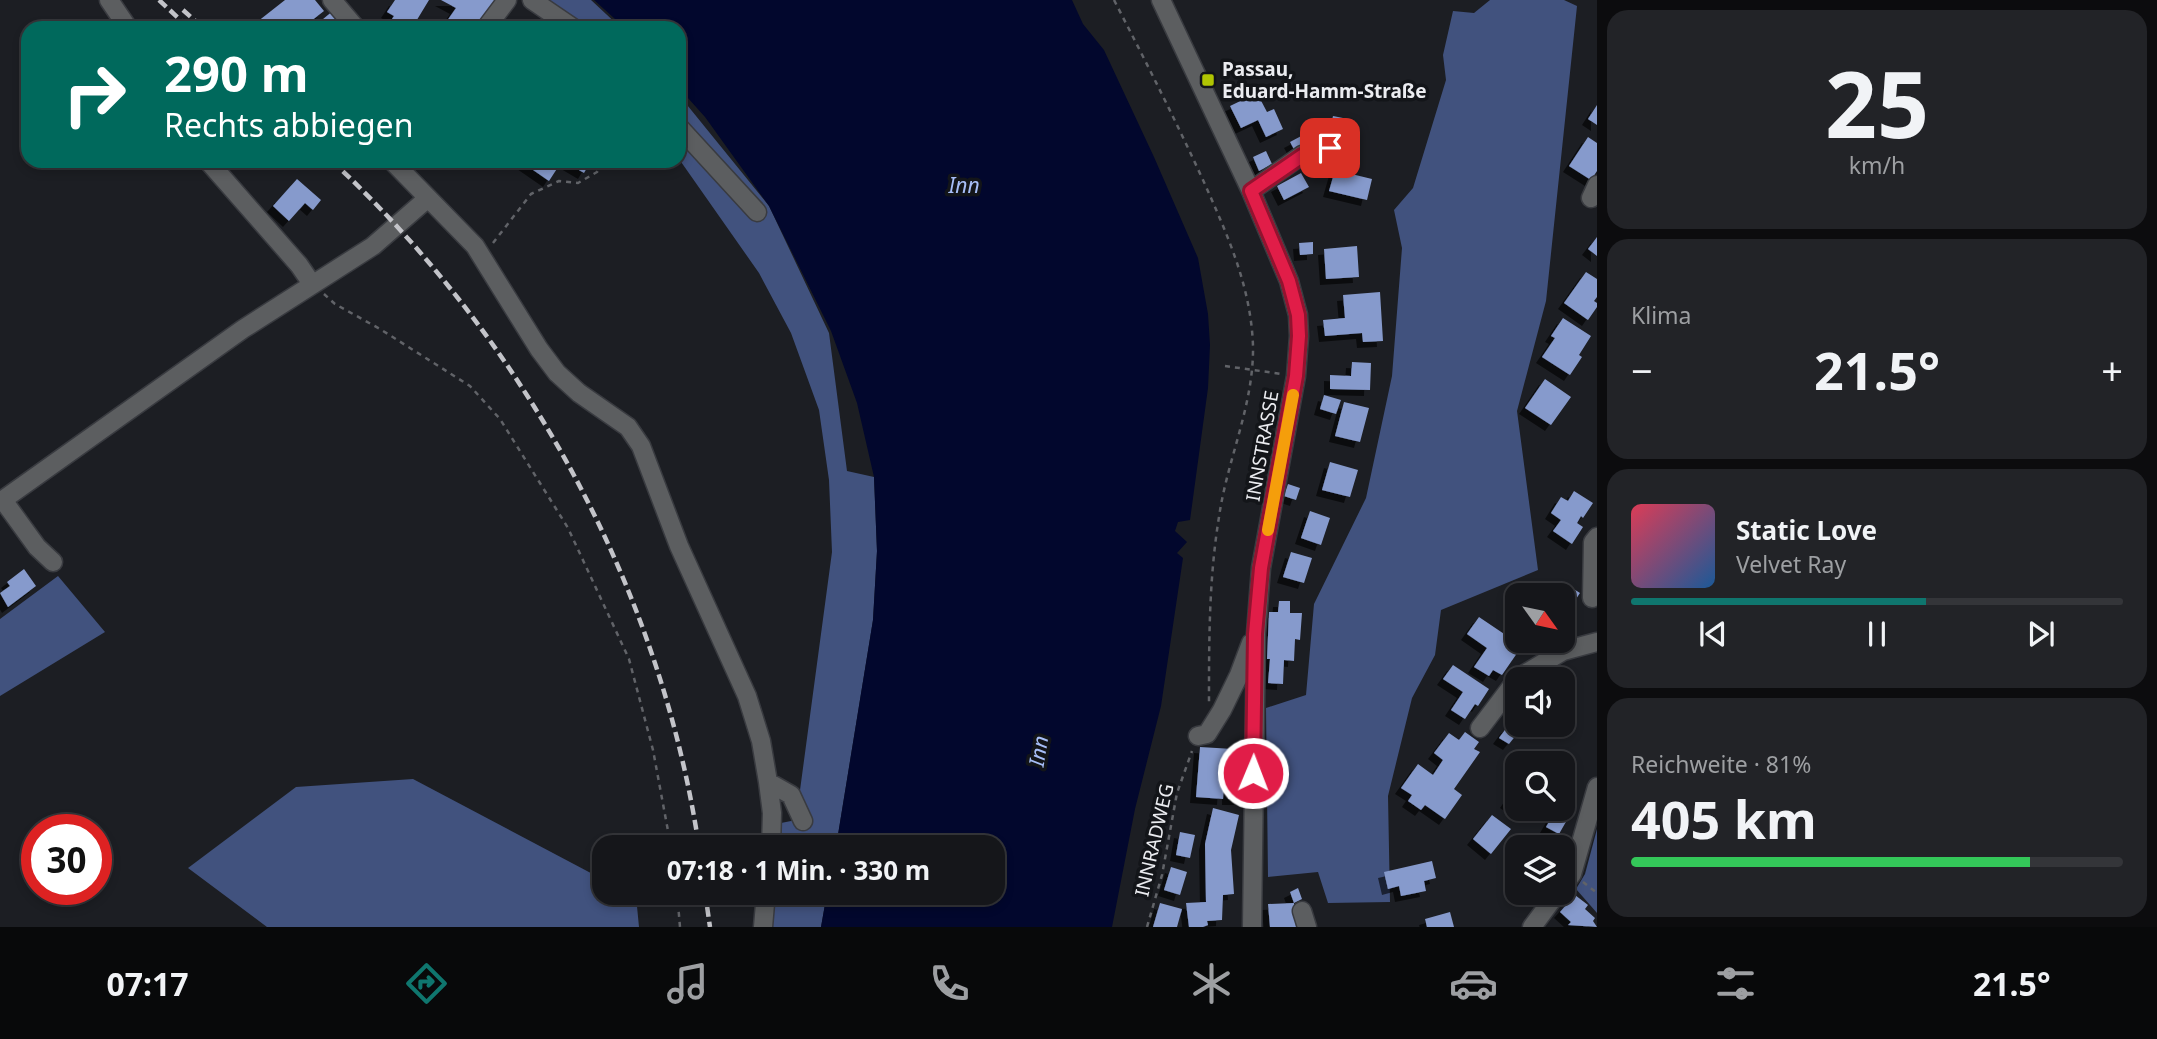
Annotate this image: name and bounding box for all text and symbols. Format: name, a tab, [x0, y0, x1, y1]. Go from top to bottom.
text: 290 m	[164, 40, 309, 106]
text: 25	[1825, 41, 1929, 165]
icon: right	[49, 49, 140, 140]
place label: Passau, Eduard-Hamm-Straße	[1222, 56, 1427, 104]
marker: Passau, Eduard-Hamm-Straße	[1200, 72, 1216, 88]
text: Rechts abbiegen	[164, 103, 413, 146]
pin	[1300, 118, 1360, 178]
icon: arrive	[1311, 129, 1349, 167]
text: km/h	[1849, 149, 1905, 181]
water label: Inn	[947, 171, 980, 199]
text: Klima	[1631, 299, 1692, 331]
text: 21.5°	[1814, 334, 1940, 405]
text: −	[1631, 344, 1653, 396]
text: +	[2101, 344, 2123, 396]
street label: INNSTRASSE	[1239, 389, 1285, 503]
text: Static Love	[1736, 512, 1877, 548]
text: Velvet Ray	[1736, 548, 1846, 580]
north arrow	[1505, 583, 1575, 653]
map controls	[1505, 583, 1575, 905]
icon: previous	[1694, 615, 1732, 653]
icon: pause	[1858, 615, 1896, 653]
icon: next	[2022, 615, 2060, 653]
button: sound	[1505, 667, 1575, 737]
water label: Inn	[1022, 733, 1054, 770]
position arrow	[1216, 736, 1290, 810]
text: Reichweite · 81%	[1631, 748, 1811, 780]
button: search	[1505, 751, 1575, 821]
street label: INNRADWEG	[1128, 781, 1180, 899]
text: 405 km	[1631, 783, 1817, 854]
speed limit sign: 30	[21, 814, 112, 905]
button: layers	[1505, 835, 1575, 905]
text: 07:18 · 1 Min. · 330 m	[667, 852, 930, 888]
icon: directions	[402, 959, 451, 1008]
icon: music	[663, 959, 712, 1008]
icon: phone	[925, 959, 974, 1008]
icon: climate	[1187, 959, 1236, 1008]
icon: car	[1449, 959, 1498, 1008]
icon: filters	[1711, 959, 1760, 1008]
text: 07:17	[106, 962, 189, 1005]
text: 21.5°	[1973, 962, 2051, 1005]

